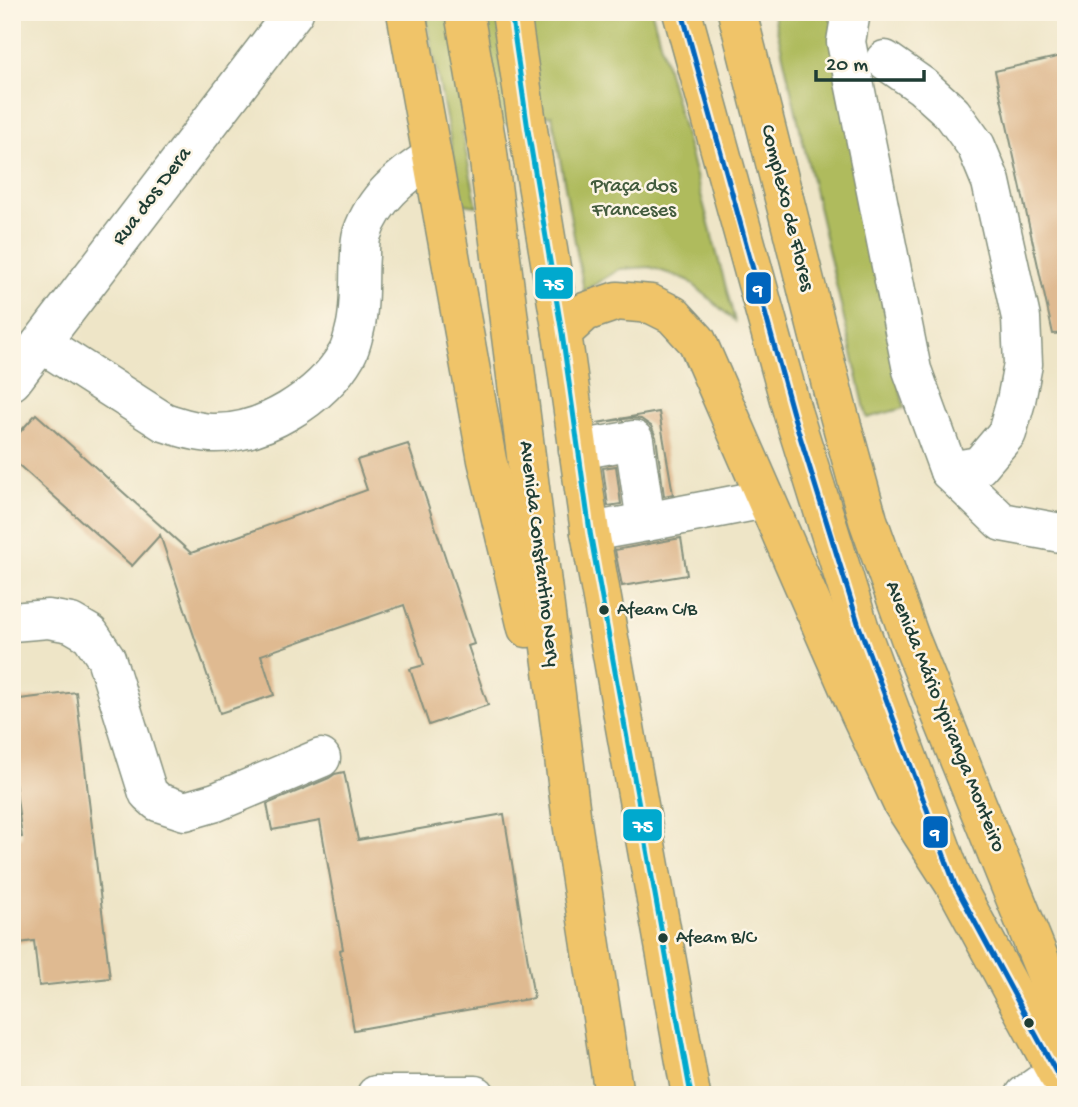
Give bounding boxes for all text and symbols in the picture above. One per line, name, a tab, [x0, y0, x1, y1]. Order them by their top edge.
scale bar	[816, 38, 924, 82]
text: 20 m	[826, 54, 868, 79]
street label: Complexo de Flores	[753, 122, 819, 295]
street label: Rua dos Dera	[108, 142, 199, 251]
park label: Praça dos Franceses	[590, 175, 678, 224]
line badge: 75	[534, 266, 574, 300]
line badge: 9	[745, 271, 772, 305]
text: 75	[543, 275, 564, 298]
text: 9	[752, 280, 763, 303]
street label: Avenida Constantino Nery	[512, 440, 564, 668]
street label: Avenida Mário Ypiranga Monteiro	[878, 578, 1010, 856]
place label: Afeam C/B	[617, 599, 698, 622]
marker: Afeam C/B	[597, 603, 611, 617]
line badge: 75	[622, 808, 663, 842]
line badge: 9	[922, 815, 949, 849]
text: 75	[632, 817, 653, 840]
text: 9	[929, 824, 940, 847]
place label: Afeam B/C	[676, 927, 758, 950]
marker: Afeam B/C	[656, 931, 670, 945]
unlabelled marker	[1022, 1016, 1036, 1030]

